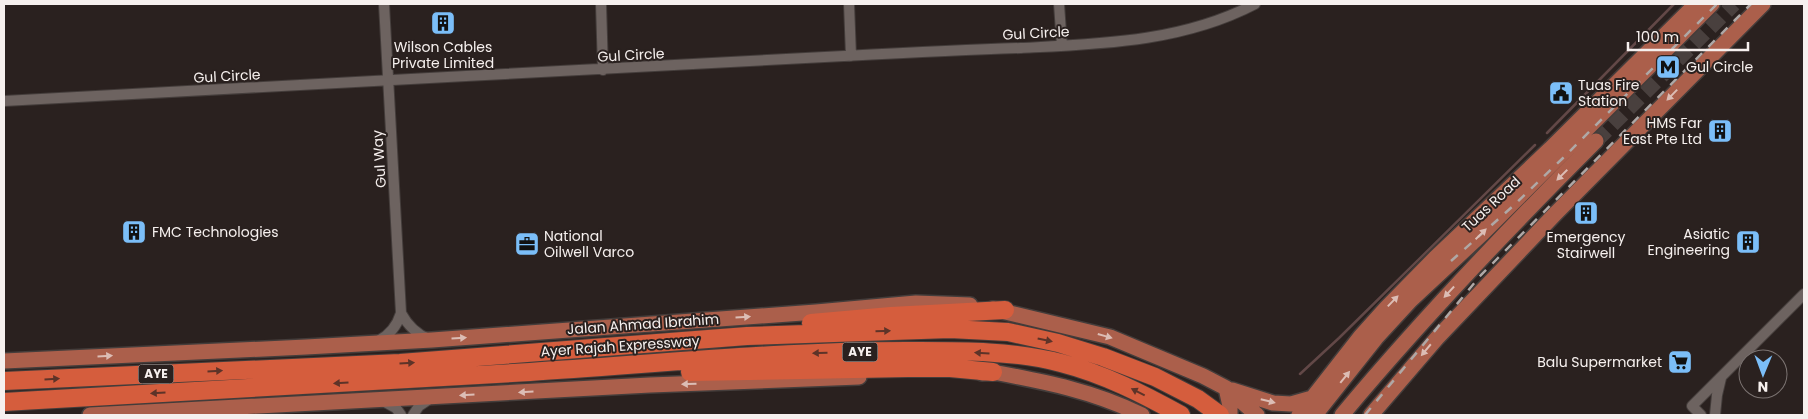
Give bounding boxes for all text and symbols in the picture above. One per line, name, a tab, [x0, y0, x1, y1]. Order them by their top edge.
building icon: Wilson Cables Private Limited	[430, 10, 456, 36]
scale bar	[1628, 20, 1748, 52]
street label: Gul Circle	[1002, 21, 1070, 45]
text: 100 m	[1636, 26, 1679, 47]
place label: Wilson Cables Private Limited	[392, 37, 494, 73]
street label: Gul Circle	[597, 43, 665, 67]
metro station icon: Gul Circle	[1655, 54, 1681, 80]
place label: Gul Circle	[1686, 57, 1753, 77]
street label: Gul Circle	[193, 64, 261, 88]
place label: Tuas Fire Station	[1578, 75, 1640, 111]
public building icon: Tuas Fire Station	[1548, 80, 1574, 106]
one-way arrow	[1666, 89, 1678, 101]
place label: HMS Far East Pte Ltd	[1623, 113, 1702, 149]
building icon: HMS Far East Pte Ltd	[1707, 118, 1733, 144]
street label: Gul Way	[367, 129, 391, 189]
one-way arrow	[1556, 169, 1568, 181]
street label: Tuas Road	[1457, 172, 1525, 236]
building icon: Emergency Stairwell	[1573, 200, 1599, 226]
building icon: FMC Technologies	[121, 219, 147, 245]
place label: FMC Technologies	[152, 222, 279, 242]
place label: Asiatic Engineering	[1648, 224, 1730, 260]
place label: National Oilwell Varco	[544, 226, 634, 262]
place label: Emergency Stairwell	[1547, 227, 1626, 263]
one-way arrow	[1475, 228, 1487, 240]
building icon: Asiatic Engineering	[1735, 229, 1761, 255]
office icon: National Oilwell Varco	[514, 231, 540, 257]
one-way arrow	[1444, 286, 1455, 299]
one-way arrow	[1387, 295, 1399, 307]
street label: Jalan Ahmad Ibrahim	[566, 309, 720, 339]
one-way arrow	[735, 313, 751, 321]
one-way arrow	[876, 327, 892, 335]
street label: Ayer Rajah Expressway	[540, 330, 700, 362]
one-way arrow	[1098, 332, 1113, 340]
one-way arrow	[451, 333, 467, 341]
one-way arrow	[1037, 336, 1052, 344]
road number: AYE	[842, 342, 878, 362]
one-way arrow	[1421, 343, 1432, 356]
one-way arrow	[974, 349, 990, 357]
supermarket icon: Balu Supermarket	[1667, 349, 1693, 375]
north arrow	[1738, 349, 1788, 399]
one-way arrow	[811, 350, 827, 358]
one-way arrow	[97, 352, 113, 360]
place label: Balu Supermarket	[1537, 352, 1662, 372]
one-way arrow	[399, 358, 415, 366]
road number: AYE	[138, 364, 174, 384]
one-way arrow	[207, 367, 223, 375]
one-way arrow	[1340, 371, 1351, 384]
one-way arrow	[45, 374, 61, 382]
text: N	[1757, 377, 1768, 397]
one-way arrow	[332, 379, 348, 387]
one-way arrow	[680, 380, 696, 388]
one-way arrow	[518, 388, 534, 396]
one-way arrow	[1131, 388, 1146, 396]
one-way arrow	[150, 390, 166, 398]
one-way arrow	[459, 391, 475, 399]
one-way arrow	[1261, 398, 1276, 406]

